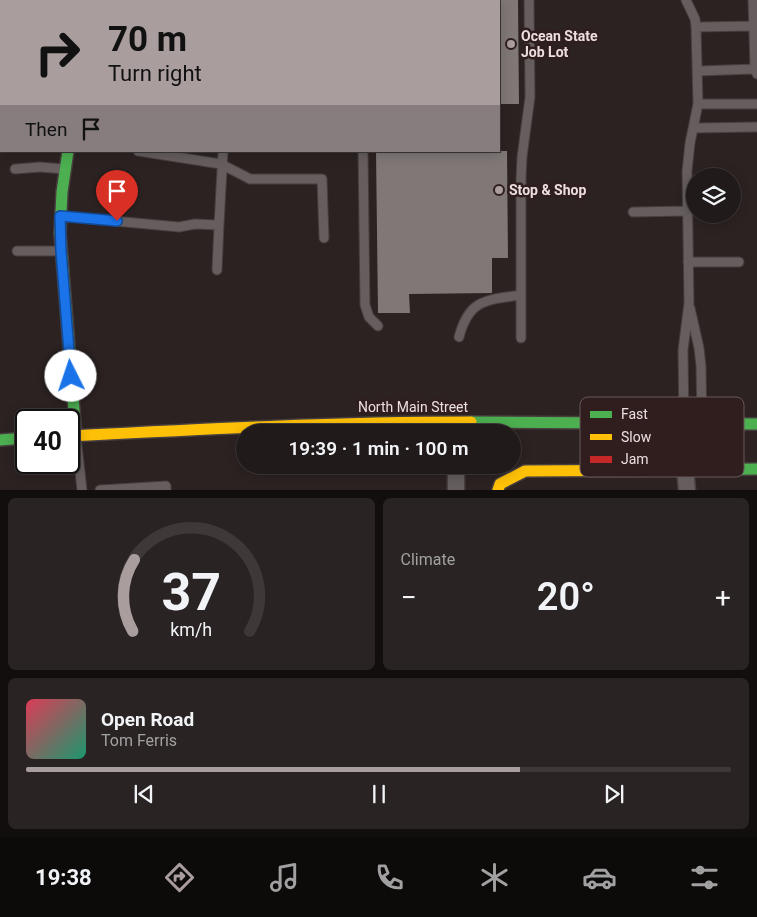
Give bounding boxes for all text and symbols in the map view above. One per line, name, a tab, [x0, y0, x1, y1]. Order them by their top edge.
text: 70 m	[108, 19, 187, 60]
icon: right	[25, 20, 90, 85]
place label: Ocean State Job Lot	[521, 28, 598, 60]
marker: Ocean State Job Lot	[505, 38, 517, 50]
text: Turn right	[108, 61, 202, 86]
icon: arrive	[77, 115, 105, 143]
text: Then	[25, 118, 67, 141]
map controls	[686, 168, 741, 223]
button: layers	[686, 168, 741, 223]
pin	[96, 170, 138, 221]
icon: arrive	[103, 177, 131, 205]
place label: Stop & Shop	[509, 182, 586, 198]
marker: Stop & Shop	[493, 184, 505, 196]
position arrow	[44, 349, 96, 401]
legend	[580, 397, 744, 477]
street label: North Main Street	[358, 399, 469, 415]
text: Fast	[621, 406, 648, 422]
speed limit sign: 40	[15, 409, 80, 474]
text: Slow	[621, 429, 652, 445]
text: 19:39 · 1 min · 100 m	[288, 437, 469, 460]
text: Jam	[621, 451, 649, 467]
text: Climate	[401, 550, 455, 569]
text: 37	[161, 562, 221, 623]
text: 20°	[537, 575, 595, 619]
text: −	[401, 581, 417, 614]
text: +	[715, 581, 731, 614]
text: km/h	[170, 619, 212, 640]
text: Open Road	[101, 708, 194, 731]
text: Tom Ferris	[101, 731, 177, 750]
icon: previous	[130, 780, 158, 808]
icon: pause	[365, 780, 393, 808]
icon: next	[600, 780, 628, 808]
icon: directions	[162, 860, 197, 895]
icon: music	[267, 860, 302, 895]
icon: phone	[372, 860, 407, 895]
icon: climate	[477, 860, 512, 895]
icon: car	[582, 860, 617, 895]
icon: filters	[687, 860, 722, 895]
text: 19:38	[35, 865, 92, 890]

